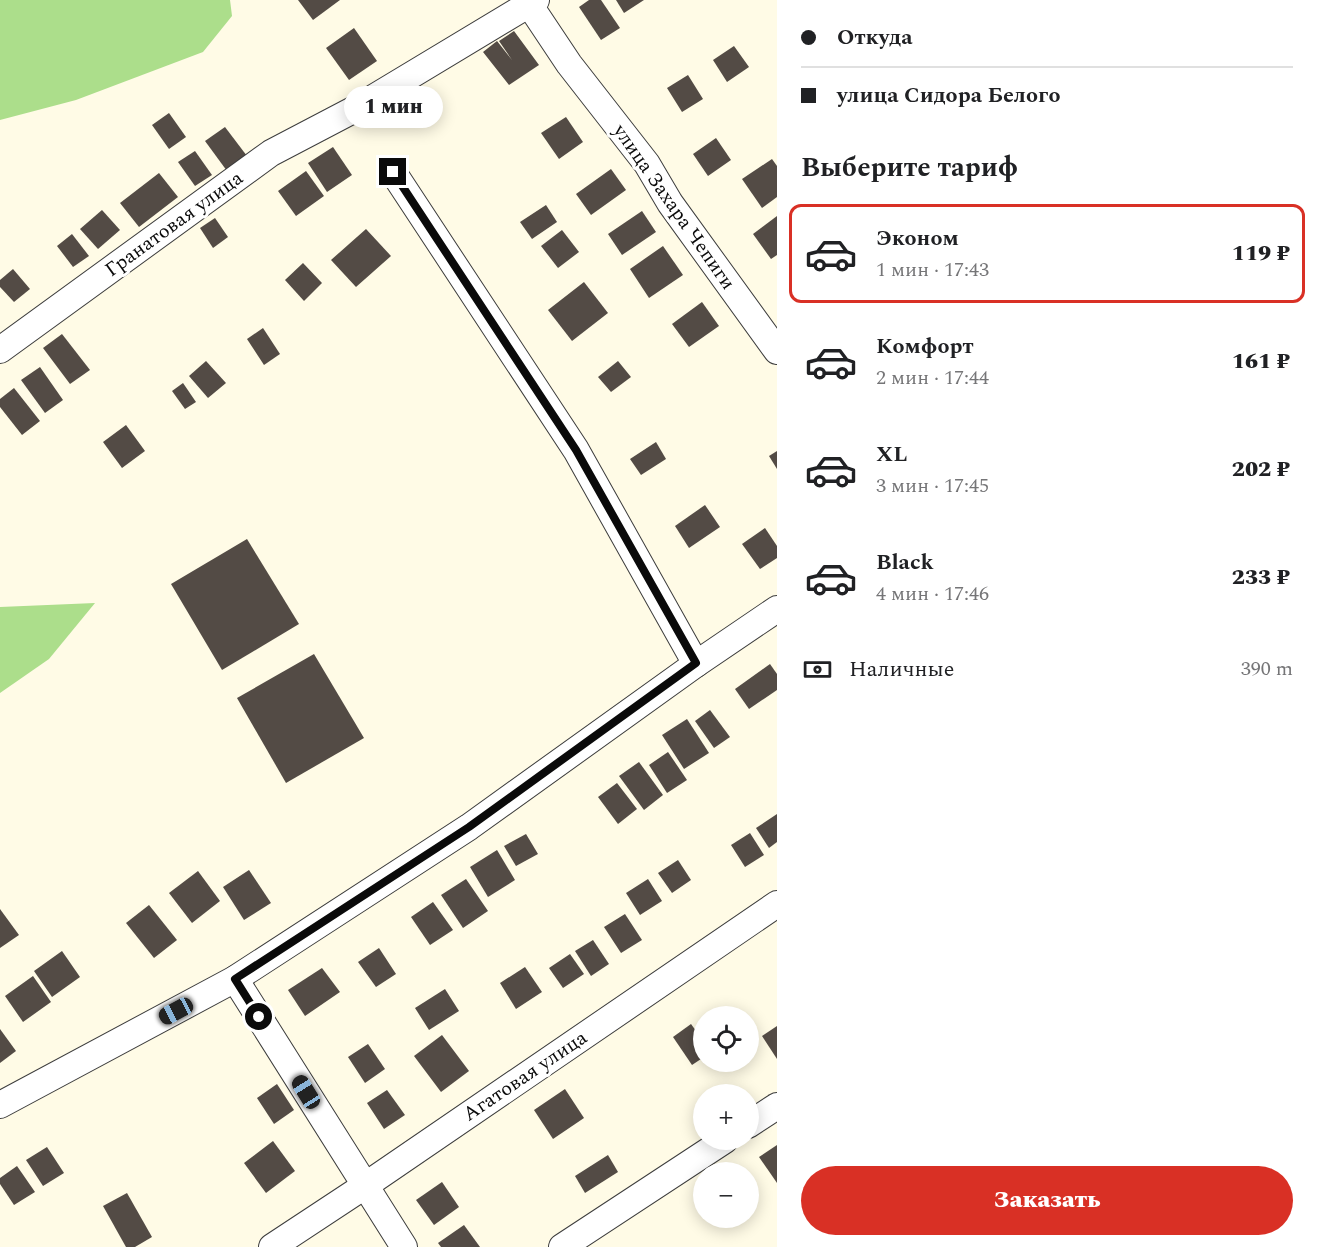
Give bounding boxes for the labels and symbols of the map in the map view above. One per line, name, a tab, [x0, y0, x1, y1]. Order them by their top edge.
callout: 1 мин	[344, 85, 442, 127]
street label: улица Захара Чепиги	[605, 117, 743, 296]
route end	[379, 158, 406, 185]
street label: Гранатовая улица	[99, 163, 250, 284]
car	[156, 995, 196, 1027]
route start	[245, 1003, 272, 1030]
street label: Агатовая улица	[457, 1023, 593, 1129]
car	[289, 1072, 323, 1112]

